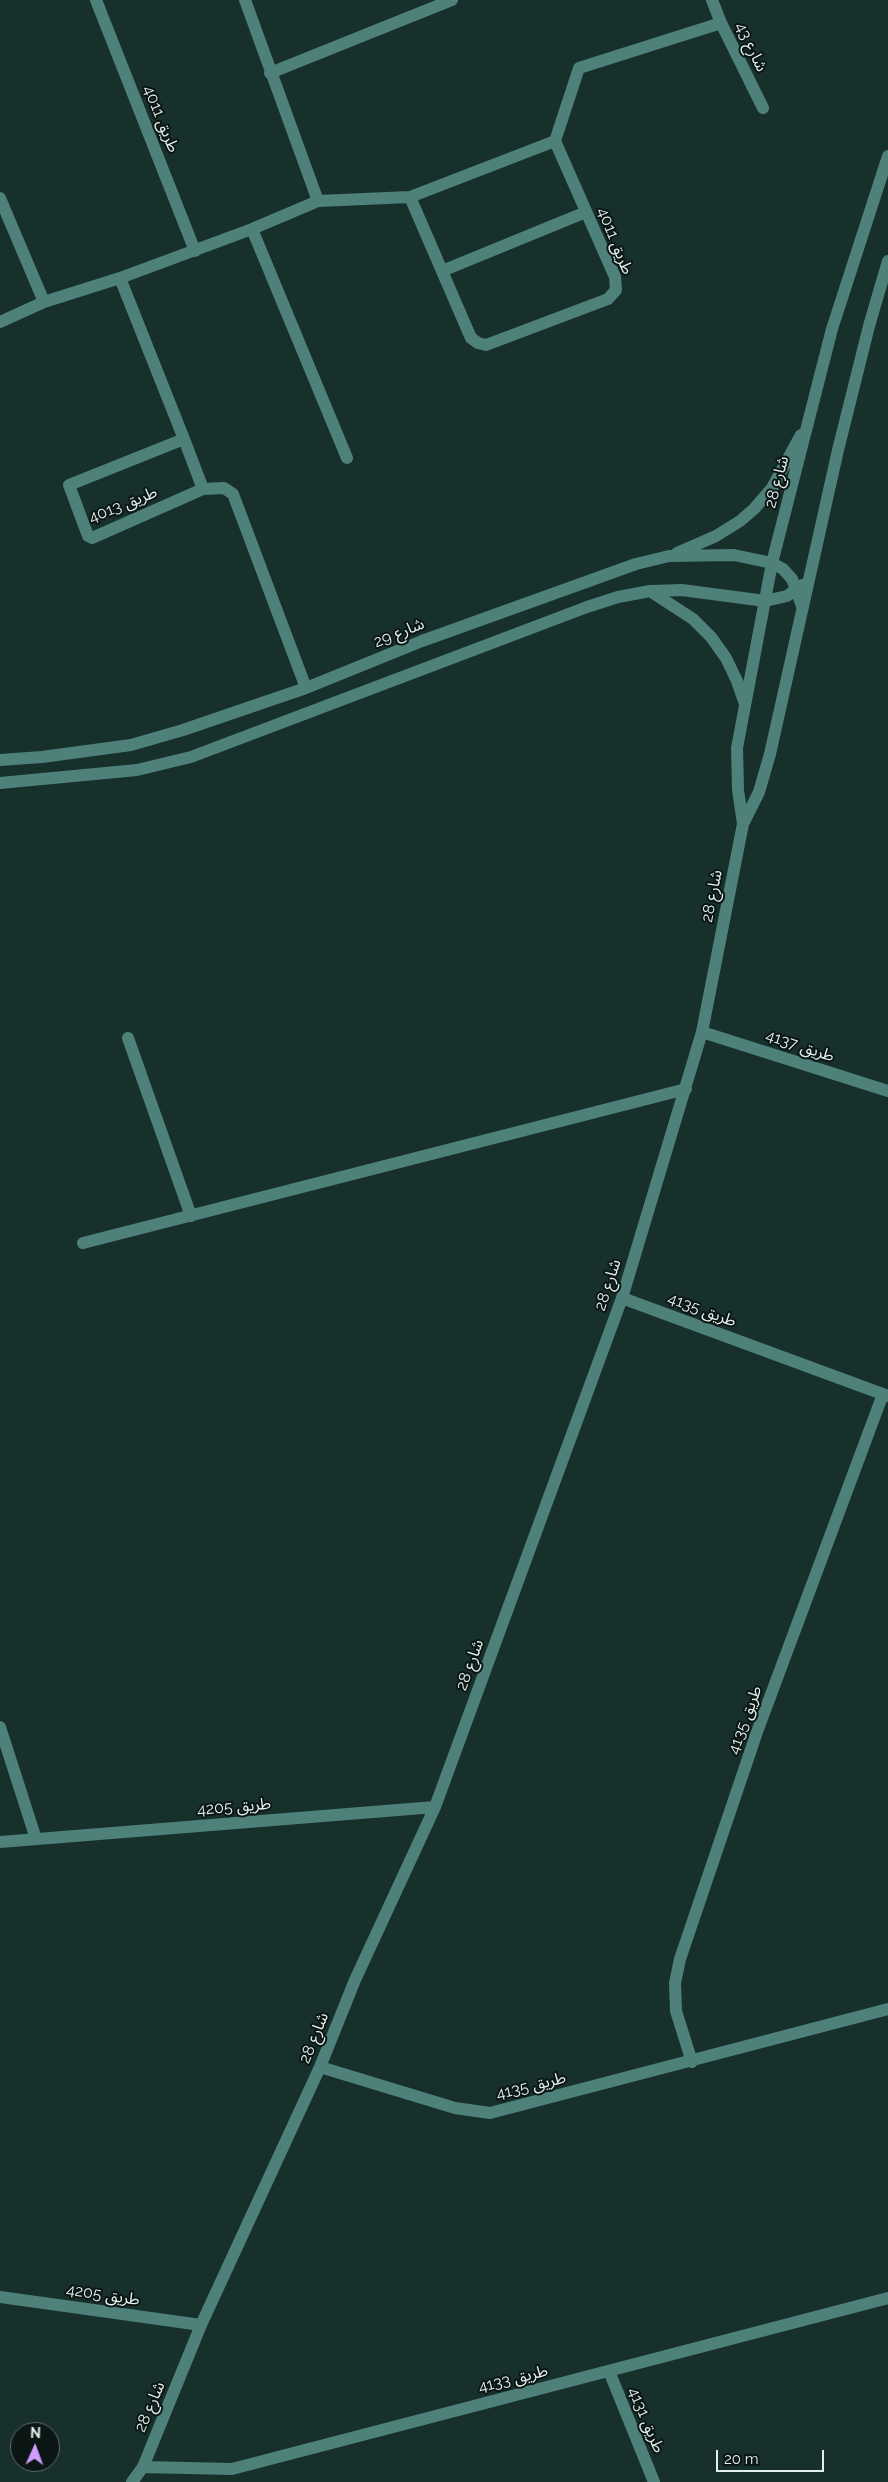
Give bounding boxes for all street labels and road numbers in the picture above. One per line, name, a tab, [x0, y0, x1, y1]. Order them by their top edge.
street label: شارع 43	[731, 19, 771, 75]
street label: طريق 4011	[139, 83, 183, 155]
street label: طريق 4011	[593, 205, 637, 277]
street label: شارع 28	[761, 454, 793, 510]
street label: طريق 4013	[86, 483, 160, 527]
street label: شارع 29	[371, 614, 427, 652]
street label: شارع 28	[698, 868, 726, 924]
street label: طريق 4137	[763, 1026, 837, 1066]
street label: شارع 28	[591, 1257, 625, 1313]
street label: طريق 4135	[665, 1289, 739, 1331]
street label: شارع 28	[452, 1637, 488, 1693]
street label: طريق 4135	[724, 1683, 766, 1757]
street label: طريق 4205	[196, 1794, 272, 1820]
street label: شارع 28	[295, 2010, 333, 2066]
street label: طريق 4135	[494, 2068, 568, 2104]
street label: طريق 4205	[65, 2280, 141, 2310]
street label: طريق 4133	[476, 2361, 550, 2397]
street label: شارع 28	[131, 2379, 169, 2435]
street label: طريق 4131	[624, 2384, 668, 2456]

